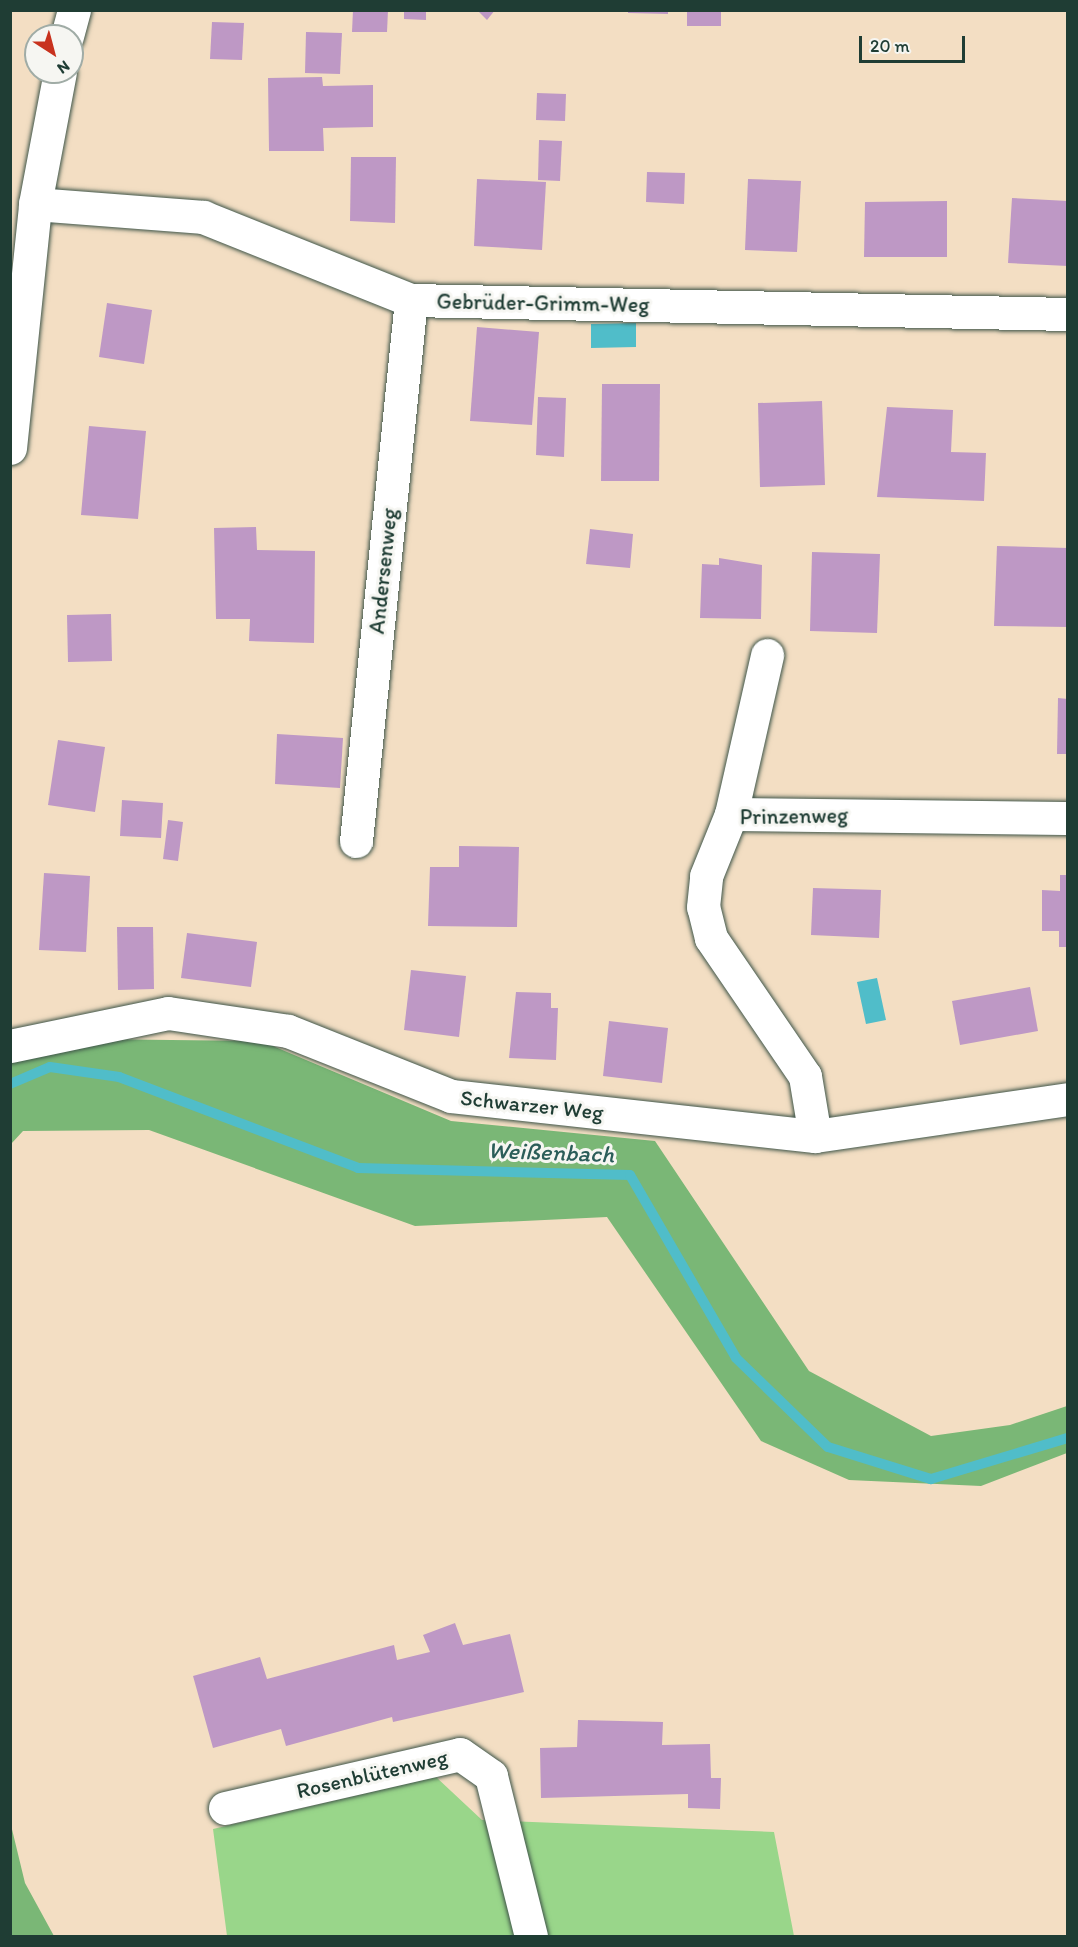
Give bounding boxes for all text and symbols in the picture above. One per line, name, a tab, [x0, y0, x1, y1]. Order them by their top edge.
north arrow	[24, 24, 84, 84]
scale bar	[862, 24, 968, 62]
text: 20 m	[870, 35, 910, 57]
text: N	[54, 56, 74, 78]
street label: Gebrüder-Grimm-Weg	[436, 288, 650, 318]
street label: Andersenweg	[363, 507, 403, 635]
street label: Prinzenweg	[739, 802, 849, 830]
street label: Schwarzer Weg	[459, 1084, 605, 1126]
water label: Weißenbach	[487, 1135, 615, 1169]
street label: Rosenblütenweg	[294, 1744, 450, 1804]

